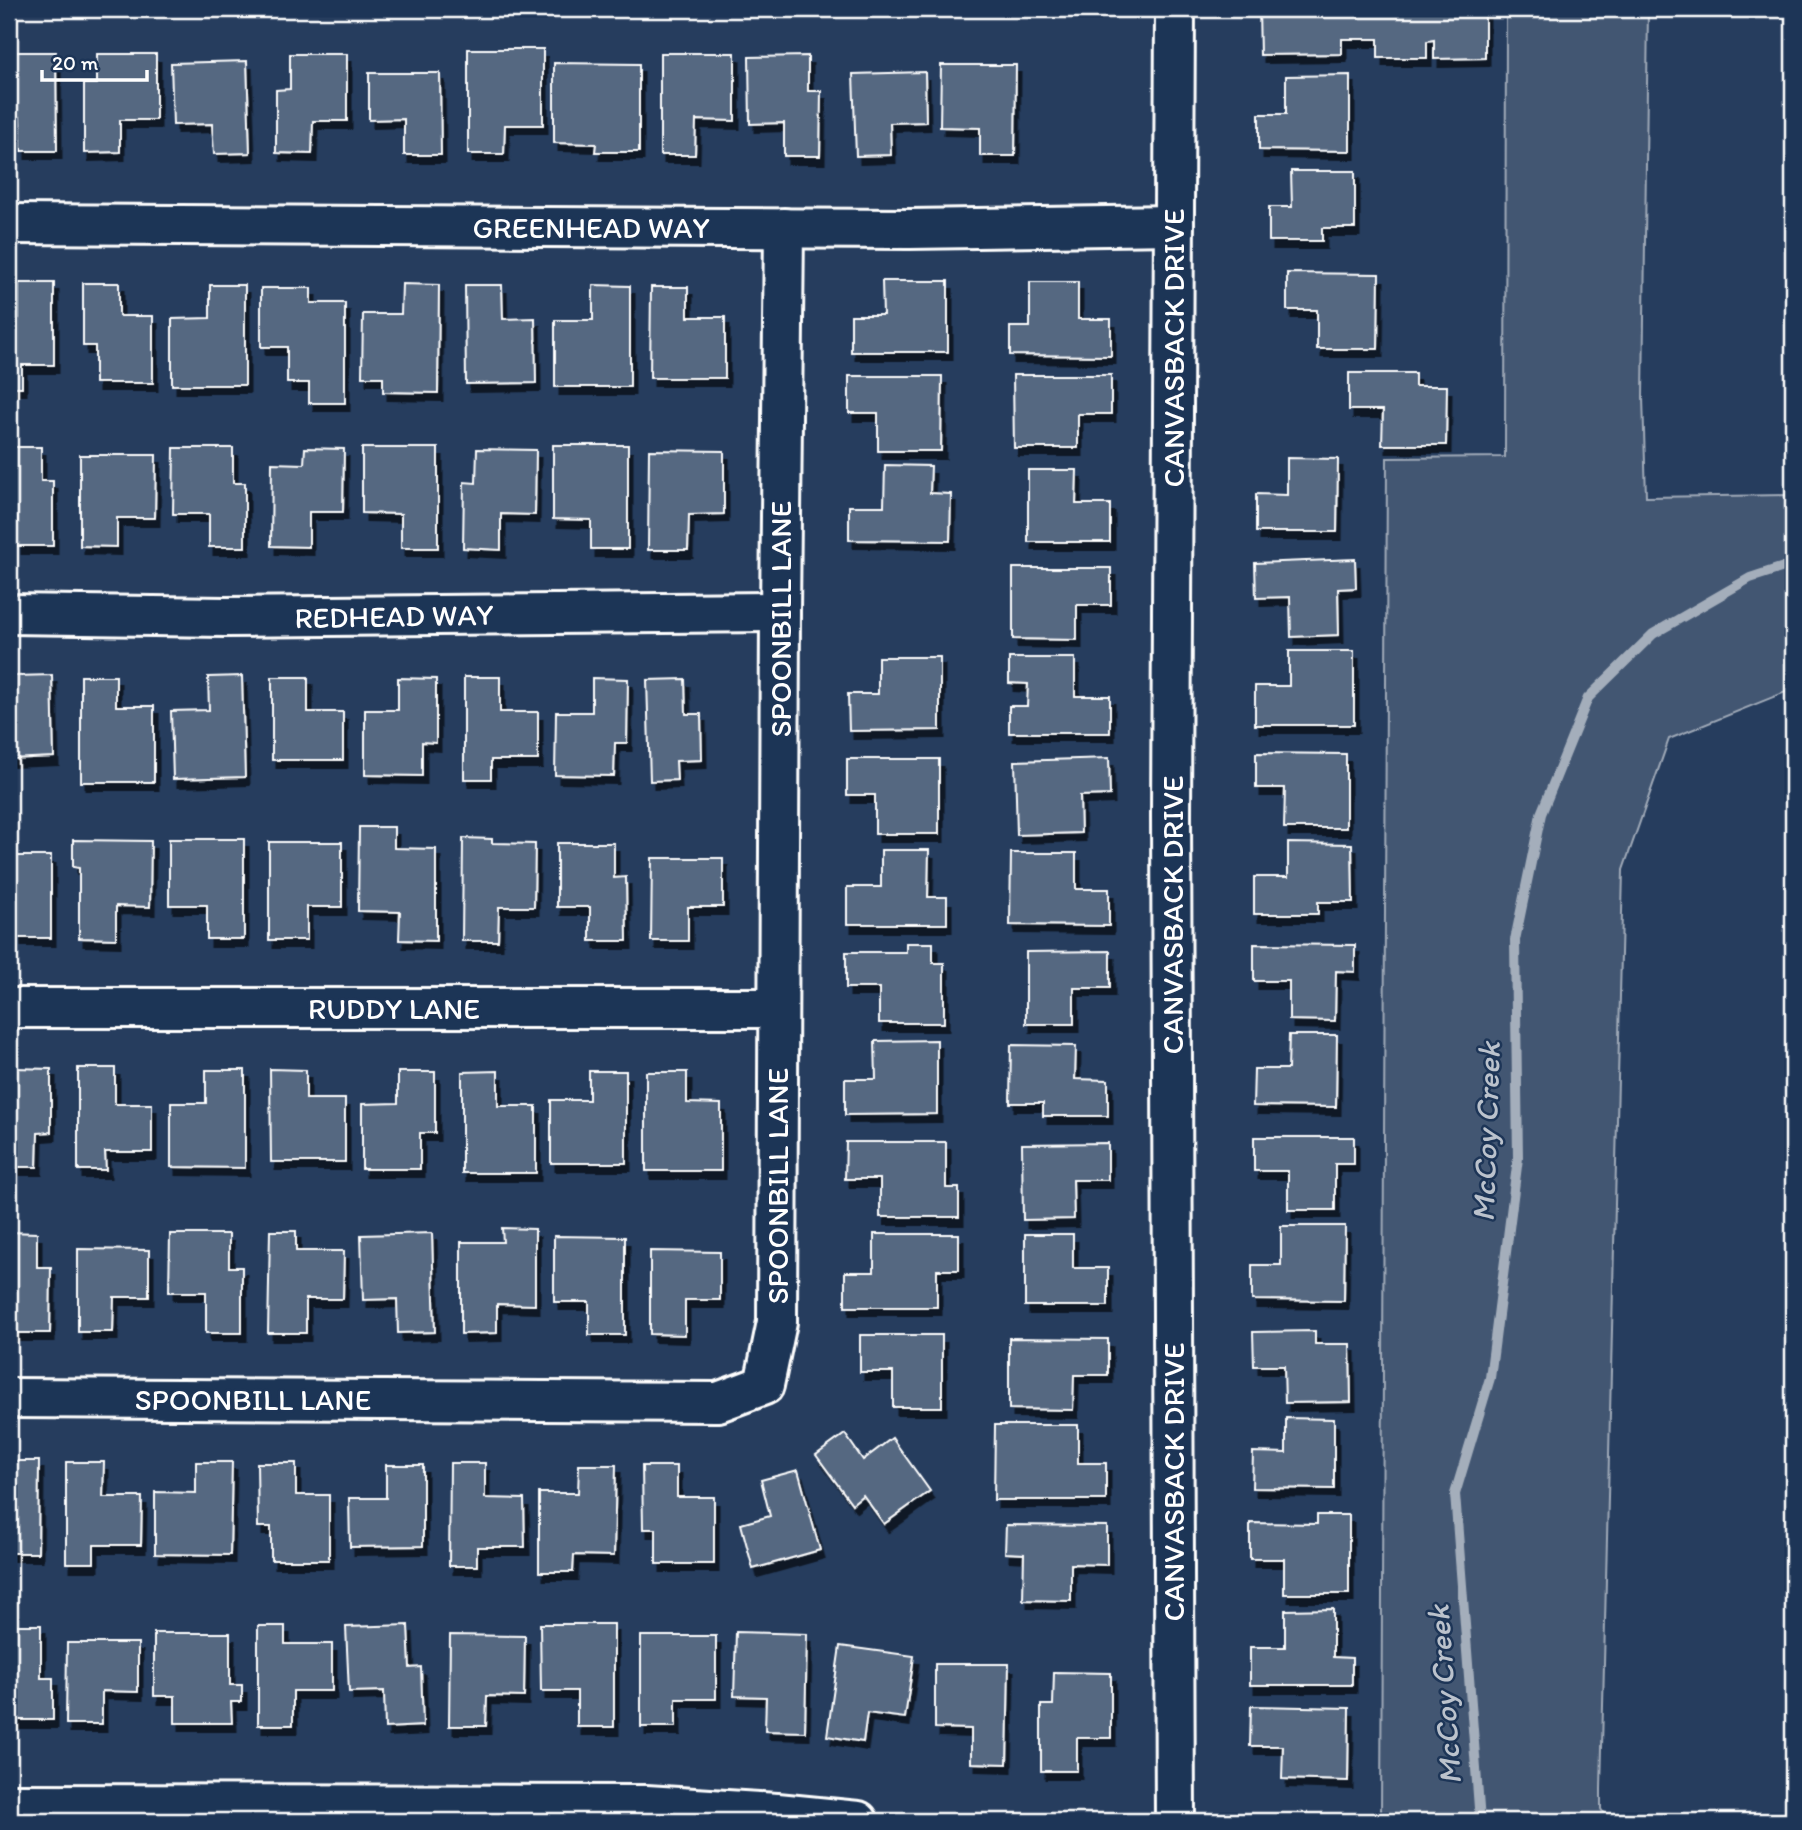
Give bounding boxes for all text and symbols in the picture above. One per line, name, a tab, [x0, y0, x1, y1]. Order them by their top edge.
scale bar	[42, 38, 147, 82]
text: 20 m	[52, 50, 99, 75]
street label: GREENHEAD WAY	[472, 209, 710, 246]
street label: CANVASBACK DRIVE	[1155, 209, 1192, 487]
street label: SPOONBILL LANE	[762, 501, 799, 737]
street label: REDHEAD WAY	[294, 596, 494, 636]
street label: CANVASBACK DRIVE	[1154, 776, 1191, 1054]
street label: RUDDY LANE	[308, 990, 480, 1027]
water label: McCoy Creek	[1464, 1040, 1508, 1222]
street label: SPOONBILL LANE	[759, 1068, 796, 1304]
street label: CANVASBACK DRIVE	[1155, 1343, 1192, 1621]
street label: SPOONBILL LANE	[135, 1381, 371, 1418]
water label: McCoy Creek	[1419, 1603, 1469, 1786]

